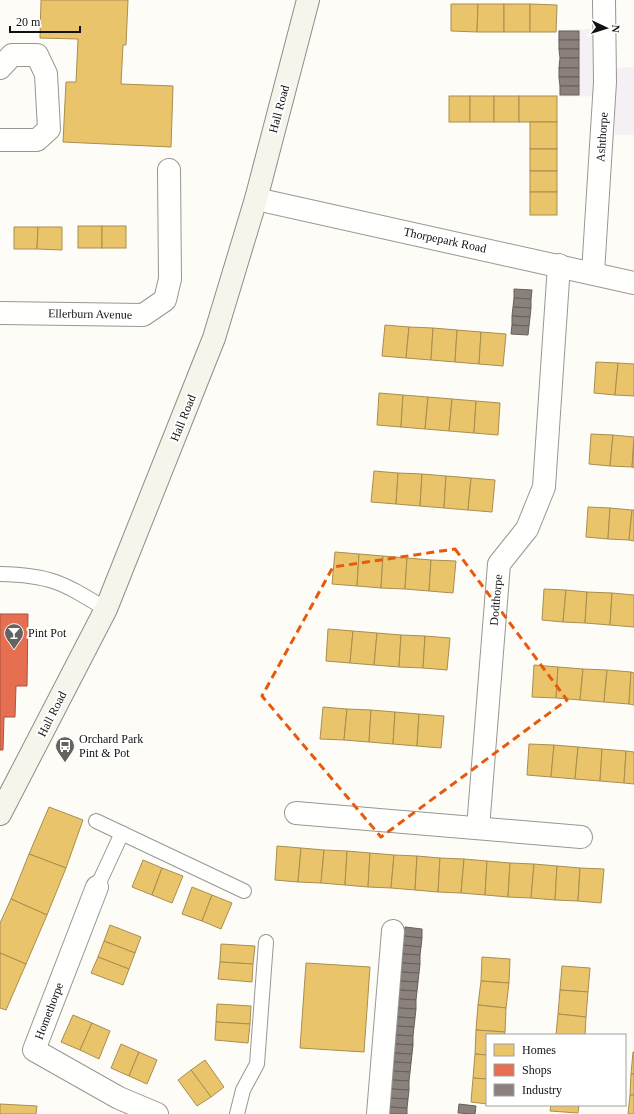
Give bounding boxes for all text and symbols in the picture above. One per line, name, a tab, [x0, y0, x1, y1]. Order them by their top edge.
scale bar	[10, 8, 80, 34]
north arrow	[586, 8, 626, 48]
text: 20 m	[16, 15, 41, 29]
text: N	[610, 24, 622, 33]
street label: Hall Road	[266, 84, 292, 134]
street label: Ashthorpe	[593, 112, 611, 162]
street label: Thorpepark Road	[402, 224, 488, 256]
street label: Ellerburn Avenue	[48, 306, 132, 322]
street label: Hall Road	[167, 393, 199, 443]
street label: Dodthorpe	[487, 574, 505, 626]
bar icon: Pint Pot	[3, 622, 25, 650]
place label: Pint Pot	[28, 626, 67, 640]
street label: Hall Road	[35, 689, 69, 739]
place label: Orchard Park Pint & Pot	[79, 732, 143, 760]
bus stop icon: Orchard Park Pint & Pot	[54, 735, 76, 763]
street label: Homethorpe	[32, 980, 66, 1042]
legend	[486, 1034, 626, 1106]
text: Homes	[522, 1043, 556, 1057]
text: Shops	[522, 1063, 552, 1077]
text: Industry	[522, 1083, 562, 1097]

